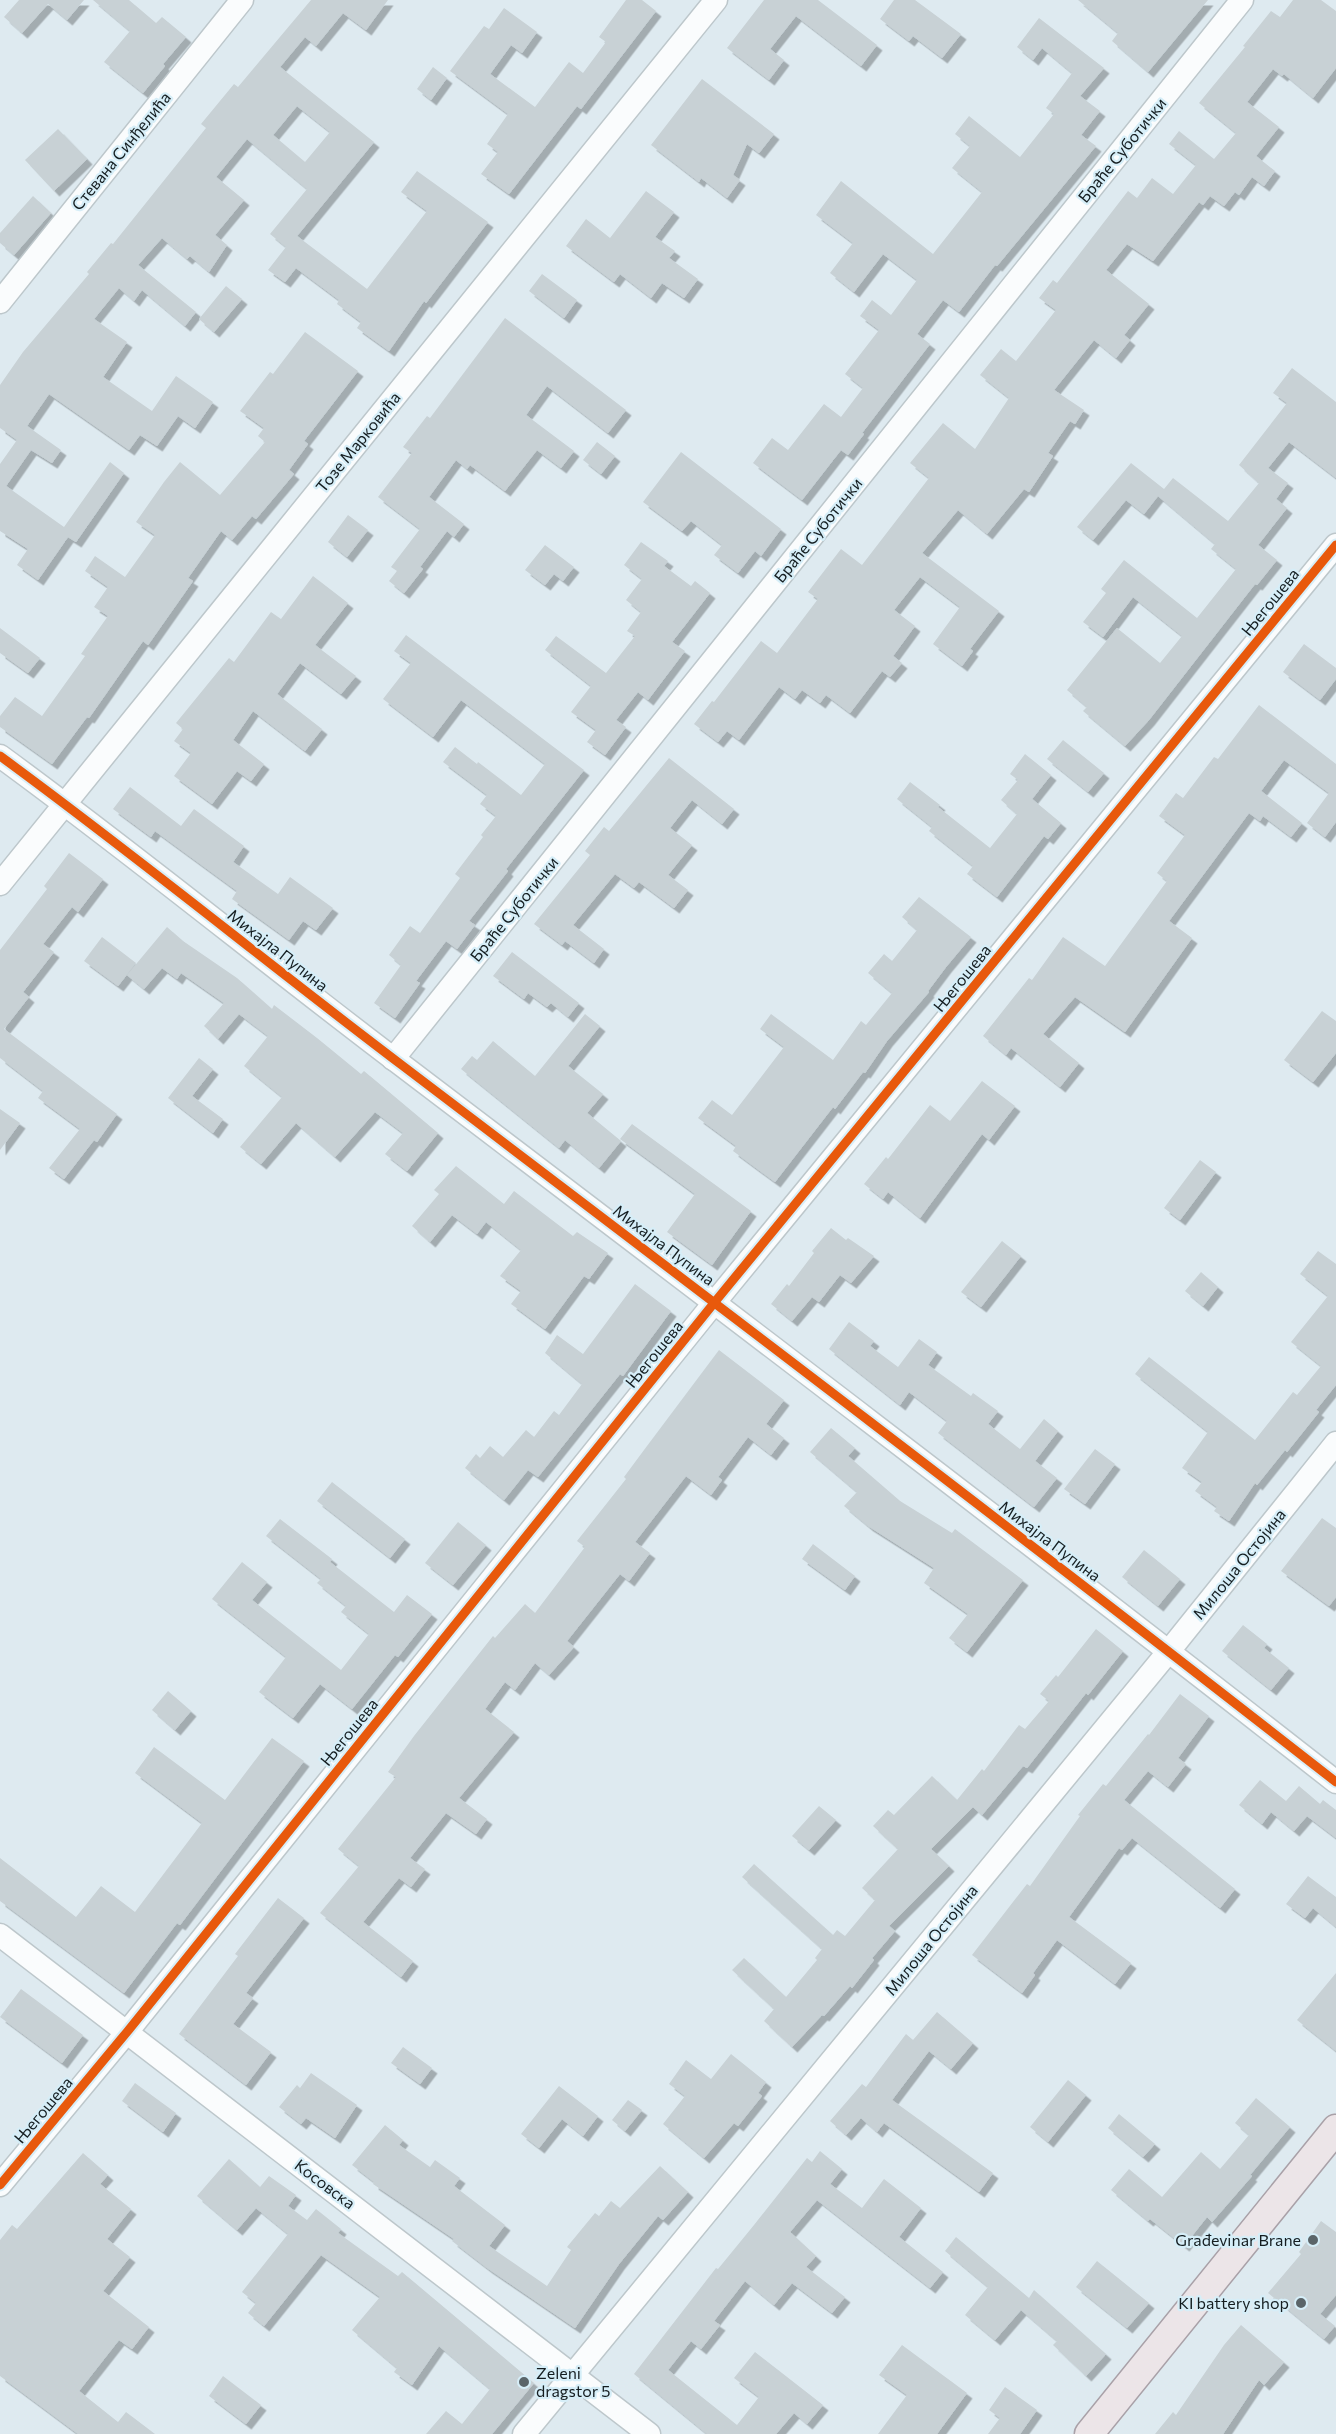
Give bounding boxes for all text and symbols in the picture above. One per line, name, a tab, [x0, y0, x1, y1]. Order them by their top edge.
street label: Стевана Синђелића	[67, 88, 174, 214]
street label: Браће Суботички	[1074, 93, 1170, 206]
street label: Тозе Марковића	[311, 388, 404, 496]
street label: Браће Суботички	[770, 473, 866, 586]
street label: Његошева	[1237, 564, 1302, 639]
street label: Браће Суботички	[466, 852, 562, 965]
street label: Михајла Пупина	[224, 905, 332, 995]
street label: Његошева	[929, 940, 994, 1015]
street label: Михајла Пупина	[610, 1200, 719, 1289]
street label: Његошева	[621, 1316, 686, 1391]
street label: Михајла Пупина	[996, 1496, 1105, 1585]
street label: Милоша Остојина	[1188, 1505, 1289, 1623]
street label: Његошева	[316, 1694, 381, 1769]
street label: Милоша Остојина	[880, 1881, 981, 1999]
street label: Његошева	[9, 2073, 76, 2147]
street label: Косовска	[291, 2155, 359, 2212]
place label: Građevinar Brane	[1175, 2230, 1301, 2249]
marker: Građevinar Brane	[1306, 2233, 1320, 2247]
place label: KI battery shop	[1178, 2293, 1289, 2312]
marker: KI battery shop	[1294, 2296, 1308, 2310]
place label: Zeleni dragstor 5	[536, 2363, 610, 2400]
marker: Zeleni dragstor 5	[517, 2375, 531, 2389]

